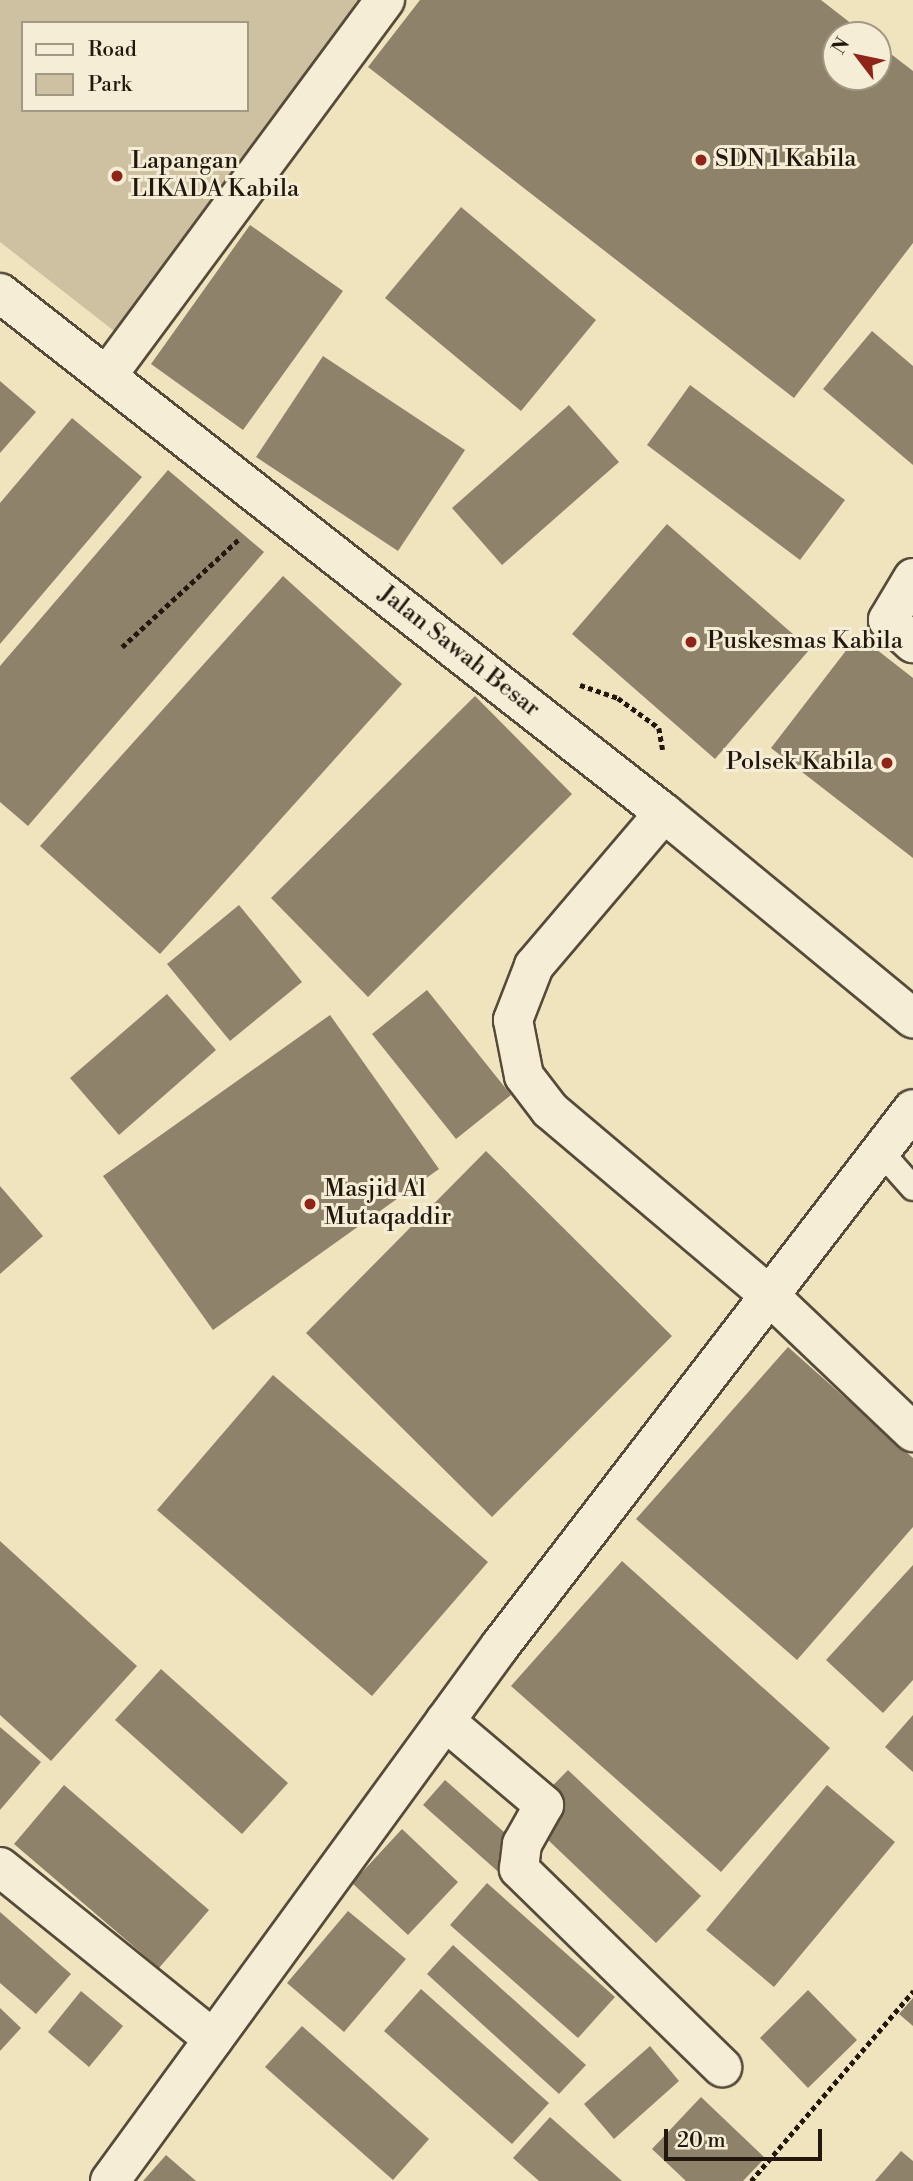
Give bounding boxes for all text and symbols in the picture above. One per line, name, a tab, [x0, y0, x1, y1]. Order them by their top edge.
legend	[21, 21, 248, 112]
north arrow	[822, 21, 892, 91]
text: N	[827, 33, 855, 59]
text: Road	[88, 37, 137, 63]
text: Park	[88, 72, 132, 98]
place label: SDN 1 Kabila	[715, 146, 856, 174]
place label: Lapangan LIKADA Kabila	[131, 148, 299, 204]
marker: SDN 1 Kabila	[693, 152, 709, 168]
marker: Lapangan LIKADA Kabila	[109, 168, 125, 184]
street label: Jalan Sawah Besar	[373, 580, 545, 724]
place label: Puskesmas Kabila	[707, 628, 903, 656]
marker: Puskesmas Kabila	[681, 632, 701, 652]
place label: Polsek Kabila	[726, 749, 873, 777]
marker: Polsek Kabila	[879, 755, 895, 771]
place label: Masjid Al Mutaqaddir	[324, 1176, 451, 1232]
marker: Masjid Al Mutaqaddir	[302, 1196, 318, 1212]
scale bar	[668, 2114, 825, 2158]
text: 20 m	[677, 2128, 726, 2154]

